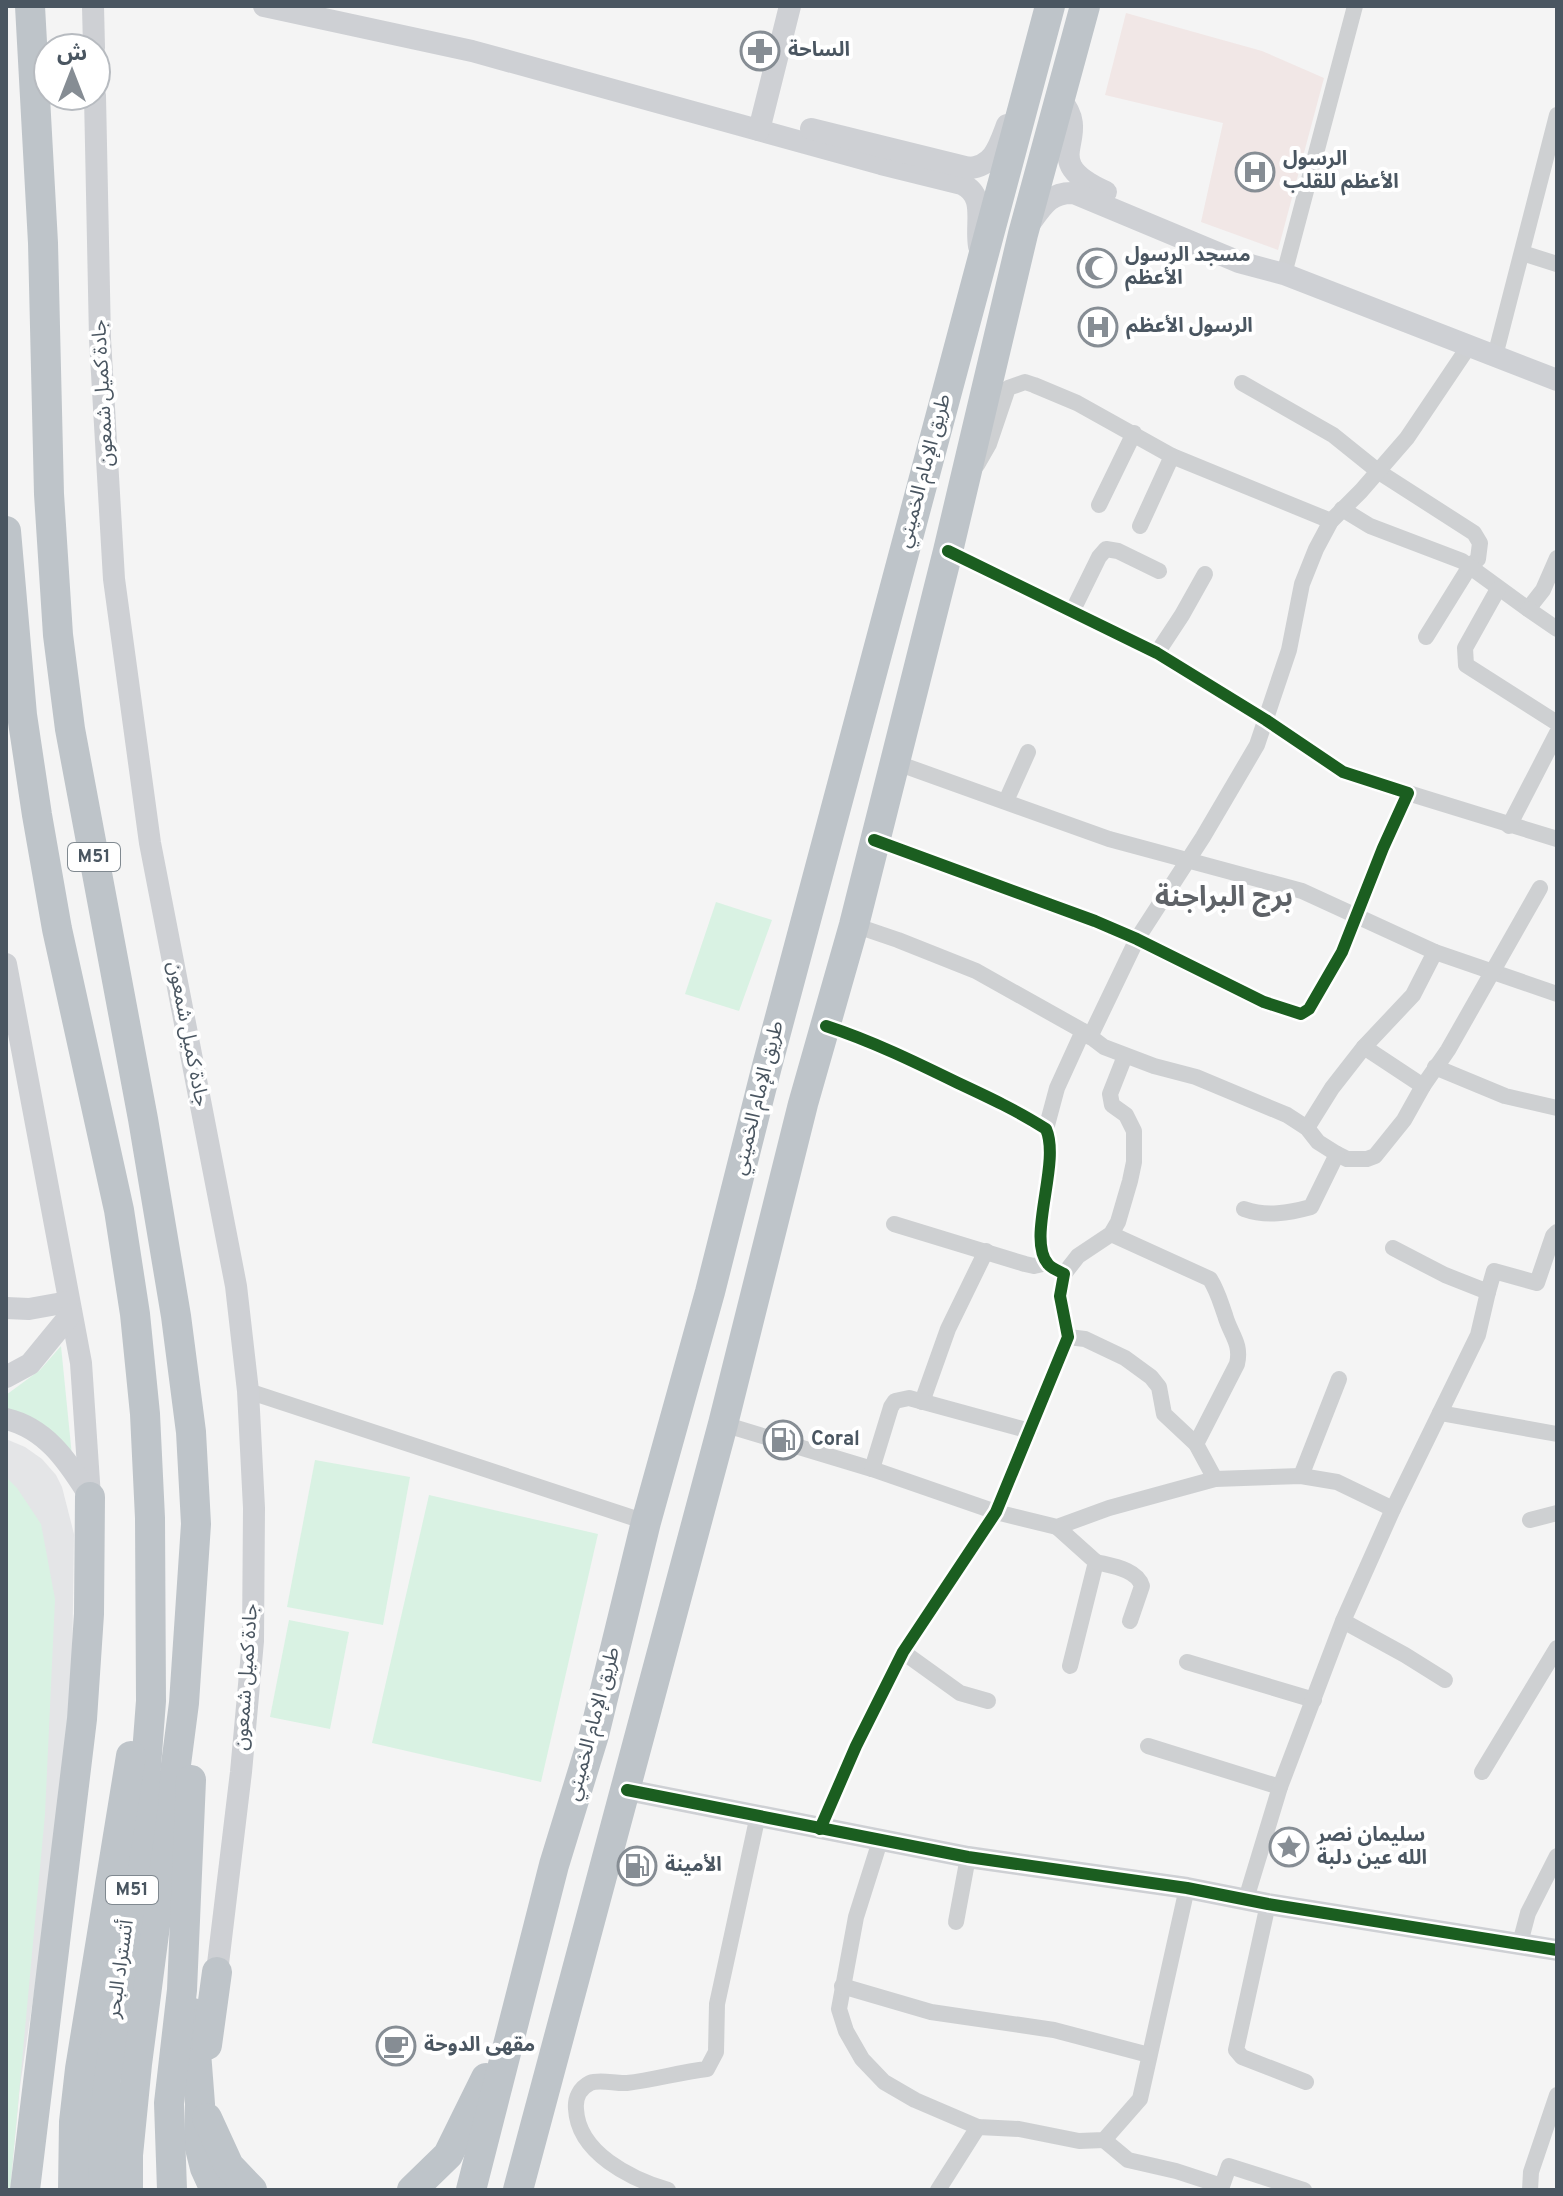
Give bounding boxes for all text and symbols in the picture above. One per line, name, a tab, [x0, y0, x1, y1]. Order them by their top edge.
pharmacy icon: الساحة	[739, 30, 781, 72]
north arrow	[32, 32, 112, 112]
place label: الساحة	[788, 38, 850, 64]
text: ش	[57, 41, 87, 68]
place label: الرسول الأعظم للقلب	[1283, 147, 1399, 196]
hospital icon: الرسول الأعظم للقلب	[1234, 151, 1276, 193]
place label: مسجد الرسول الأعظم	[1125, 243, 1251, 292]
mosque icon: مسجد الرسول الأعظم	[1076, 247, 1118, 289]
hospital icon: الرسول الأعظم	[1077, 306, 1119, 348]
place label: الرسول الأعظم	[1126, 314, 1253, 340]
street label: جادة كميل شمعون	[87, 319, 121, 467]
street label: طريق الإمام الخميني	[892, 391, 959, 551]
road number: M51	[68, 843, 120, 871]
district label: برج البراجنة	[1155, 881, 1293, 917]
street label: جادة كميل شمعون	[160, 959, 214, 1109]
street label: طريق الإمام الخميني	[727, 1018, 791, 1178]
fuel station icon: Coral	[762, 1419, 804, 1461]
place label: Coral	[811, 1427, 860, 1453]
street label: جادة كميل شمعون	[229, 1603, 265, 1751]
street label: طريق الإمام الخميني	[561, 1644, 628, 1804]
place label: سليمان نصر الله عين دلبة	[1316, 1823, 1427, 1872]
place icon: سليمان نصر الله عين دلبة	[1268, 1826, 1310, 1868]
fuel station icon: الأمينة	[616, 1845, 658, 1887]
place label: الأمينة	[665, 1853, 722, 1879]
road number: M51	[106, 1876, 158, 1904]
street label: أتستراد البحر	[101, 1918, 141, 2021]
cafe icon: مقهى الدوحة	[375, 2025, 417, 2067]
place label: مقهى الدوحة	[424, 2033, 535, 2059]

